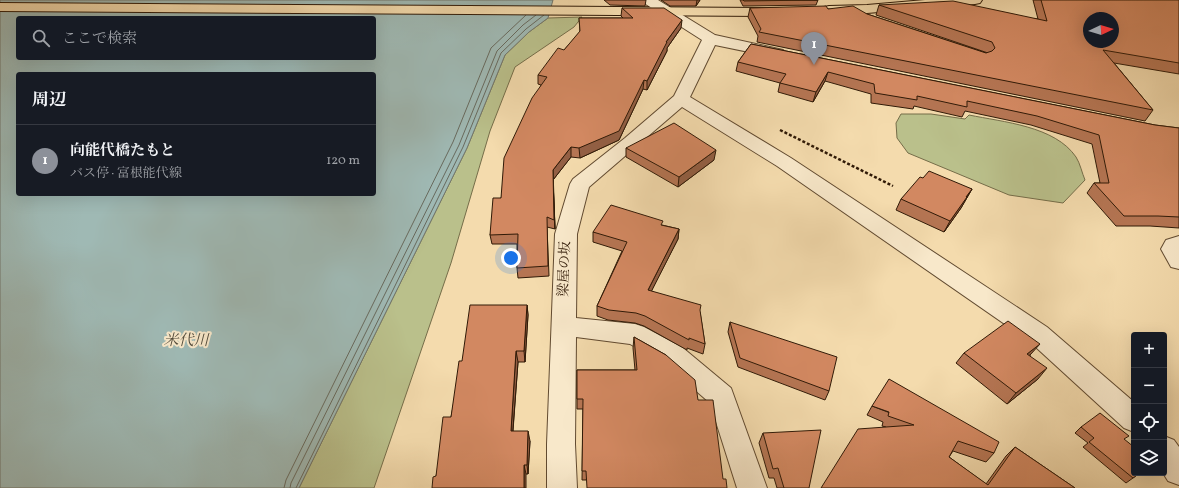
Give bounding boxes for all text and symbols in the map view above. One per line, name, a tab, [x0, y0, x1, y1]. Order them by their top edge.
north arrow	[1083, 12, 1119, 48]
search box	[16, 16, 376, 60]
icon: search	[30, 27, 52, 49]
text: ここで検索	[62, 29, 137, 50]
pin: 1	[801, 32, 827, 65]
text: 周辺	[32, 89, 66, 112]
text: 向能代橋たもと	[70, 141, 175, 162]
text: 1	[42, 152, 48, 170]
text: 120 m	[326, 152, 360, 170]
text: バス停 · 富根能代線	[70, 165, 182, 183]
street label: 梁屋の坂	[555, 241, 575, 297]
your location	[501, 248, 521, 268]
water label: 米代川	[163, 331, 210, 352]
map controls	[1131, 332, 1167, 476]
button: +	[1131, 332, 1167, 368]
button: −	[1131, 368, 1167, 404]
button: locate	[1131, 404, 1167, 440]
button: layers	[1131, 440, 1167, 476]

